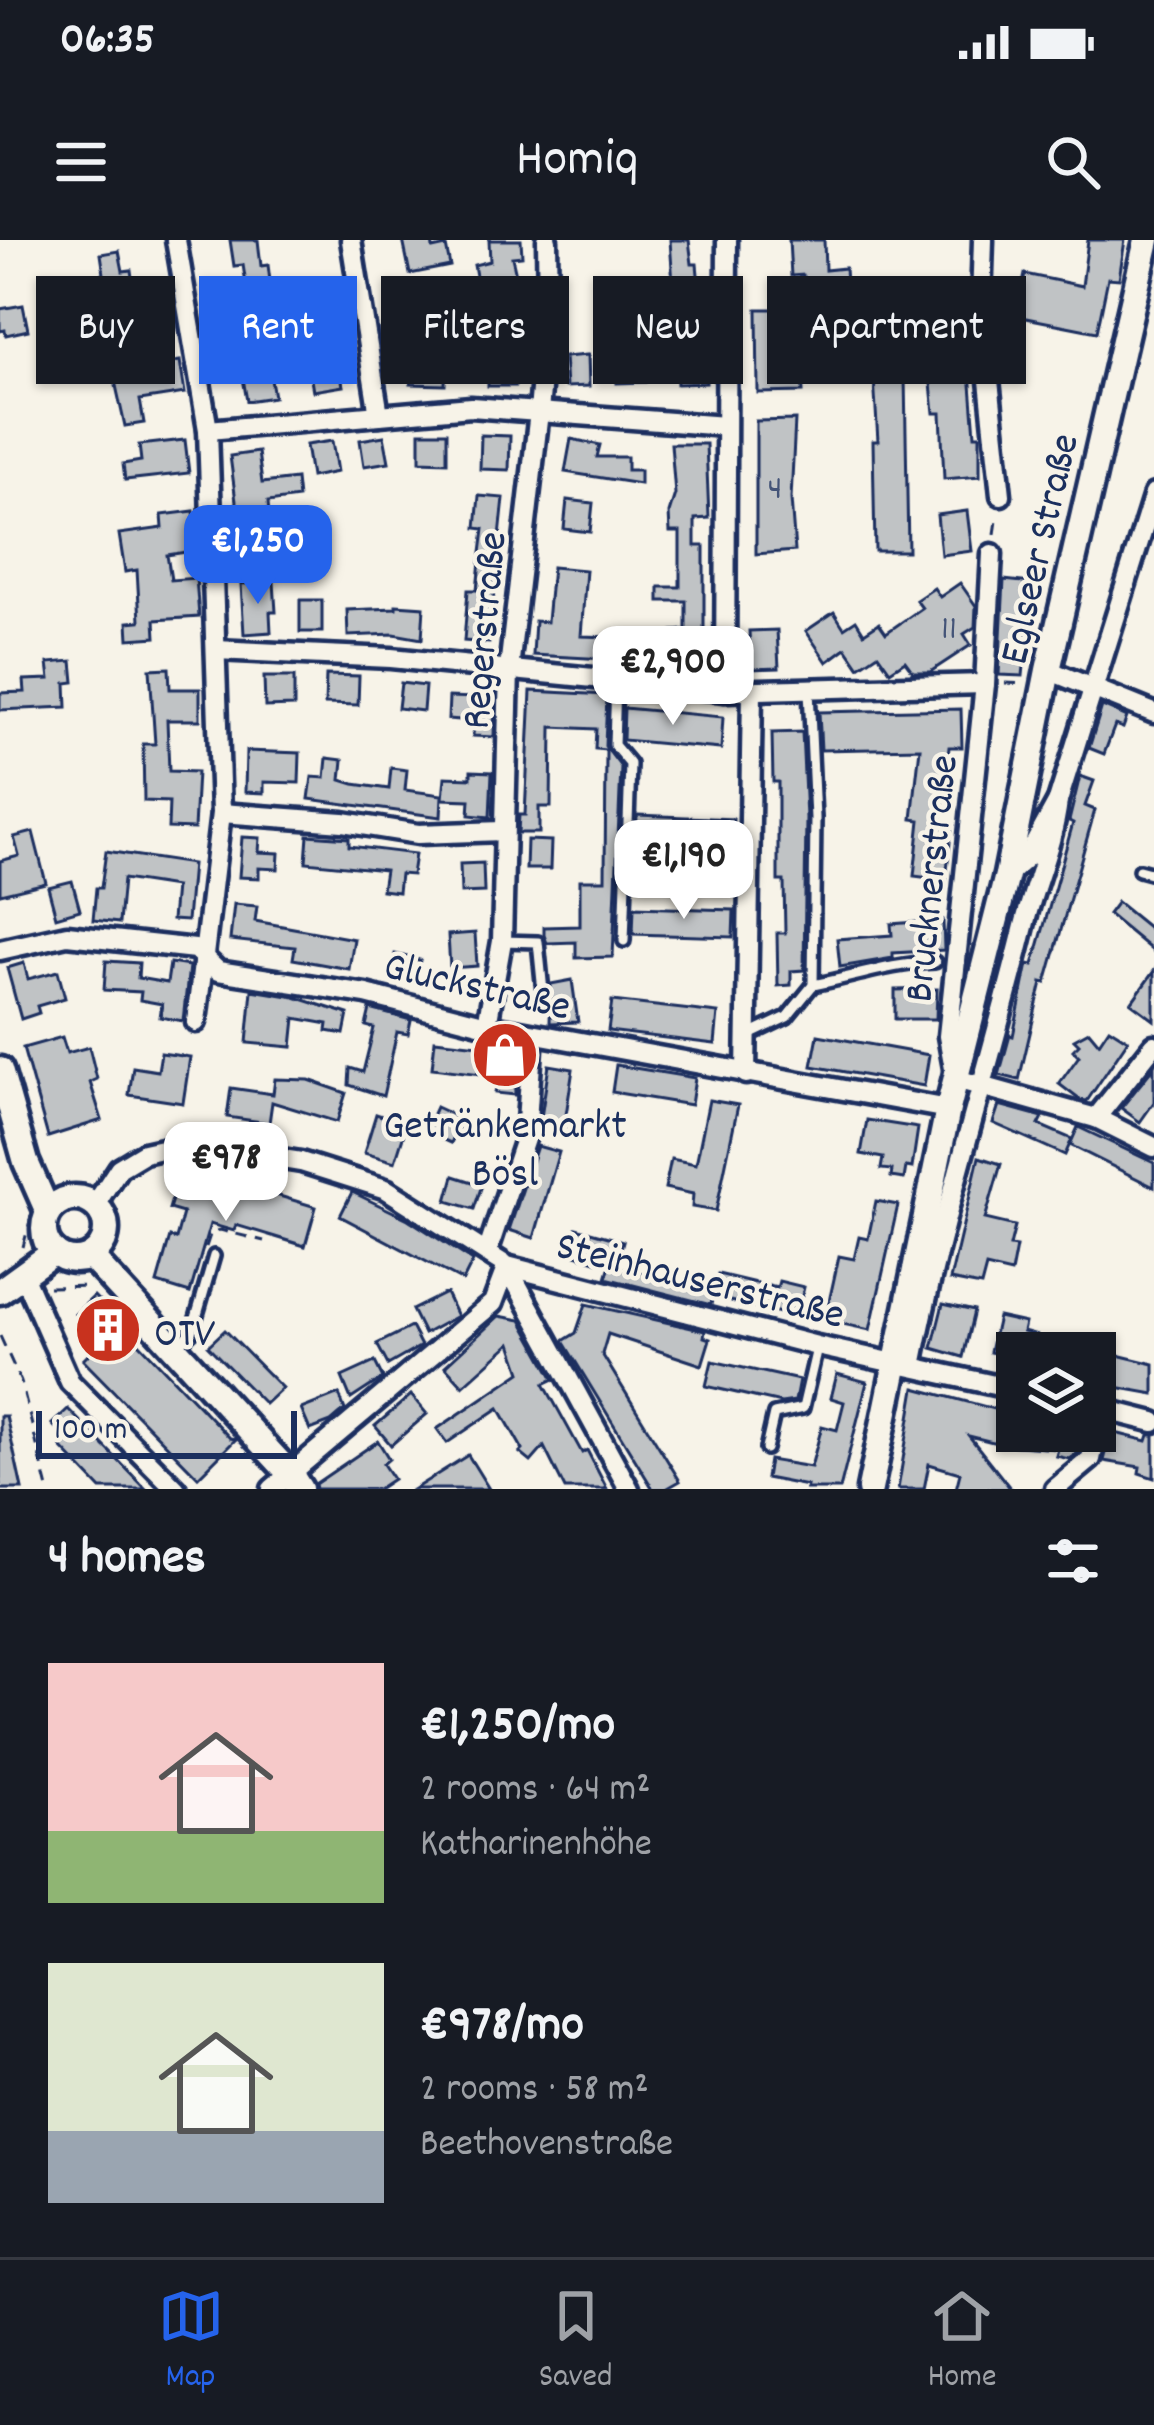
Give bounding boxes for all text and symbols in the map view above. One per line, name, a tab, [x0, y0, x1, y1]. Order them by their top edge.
text: 06:35	[60, 10, 155, 74]
text: Homiq	[516, 124, 638, 201]
icon: menu	[48, 129, 114, 195]
icon: search	[1040, 129, 1106, 195]
chip: Buy	[36, 276, 175, 384]
chip: Rent	[199, 276, 357, 384]
chip: Filters	[381, 276, 569, 384]
chip: New	[593, 276, 743, 384]
chip: Apartment	[767, 276, 1026, 384]
street label: Eglseer Straße	[987, 428, 1098, 671]
house number: 4	[768, 465, 782, 517]
pin: €1,250	[160, 505, 356, 607]
text: €1,250	[211, 516, 305, 571]
street label: Regerstraße	[449, 529, 527, 732]
house number: 11	[941, 605, 957, 657]
pin: €2,900	[575, 626, 771, 728]
text: €2,900	[620, 637, 726, 692]
street label: Brucknerstraße	[892, 752, 978, 1005]
pin: €1,190	[586, 820, 782, 922]
text: €1,190	[641, 831, 727, 886]
street label: Gluckstraße	[377, 939, 576, 1040]
shop icon: Getränkemarkt Bösl	[470, 1020, 540, 1090]
place label: Getränkemarkt Bösl	[383, 1099, 627, 1207]
pin: €978	[155, 1122, 297, 1224]
text: €978	[191, 1133, 261, 1188]
street label: Steinhauserstraße	[549, 1219, 850, 1349]
building icon: OTV	[73, 1295, 143, 1365]
place label: OTV	[154, 1307, 215, 1367]
map controls	[996, 1332, 1116, 1452]
button: layers	[996, 1332, 1116, 1452]
scale bar	[36, 1405, 297, 1458]
text: 100 m	[54, 1408, 127, 1455]
text: 4 homes	[48, 1525, 206, 1597]
icon: filters	[1040, 1528, 1106, 1594]
text: €1,250/mo	[420, 1692, 615, 1764]
icon: home	[144, 1711, 288, 1855]
text: 2 rooms · 64 m²	[420, 1764, 650, 1819]
text: Katharinenhöhe	[420, 1819, 652, 1874]
text: €978/mo	[420, 1992, 584, 2064]
icon: home	[144, 2011, 288, 2155]
text: 2 rooms · 58 m²	[420, 2064, 649, 2119]
text: Beethovenstraße	[420, 2119, 673, 2174]
tab: Map	[158, 2283, 224, 2402]
tab: Saved	[539, 2283, 613, 2402]
tab: Home	[928, 2283, 996, 2402]

